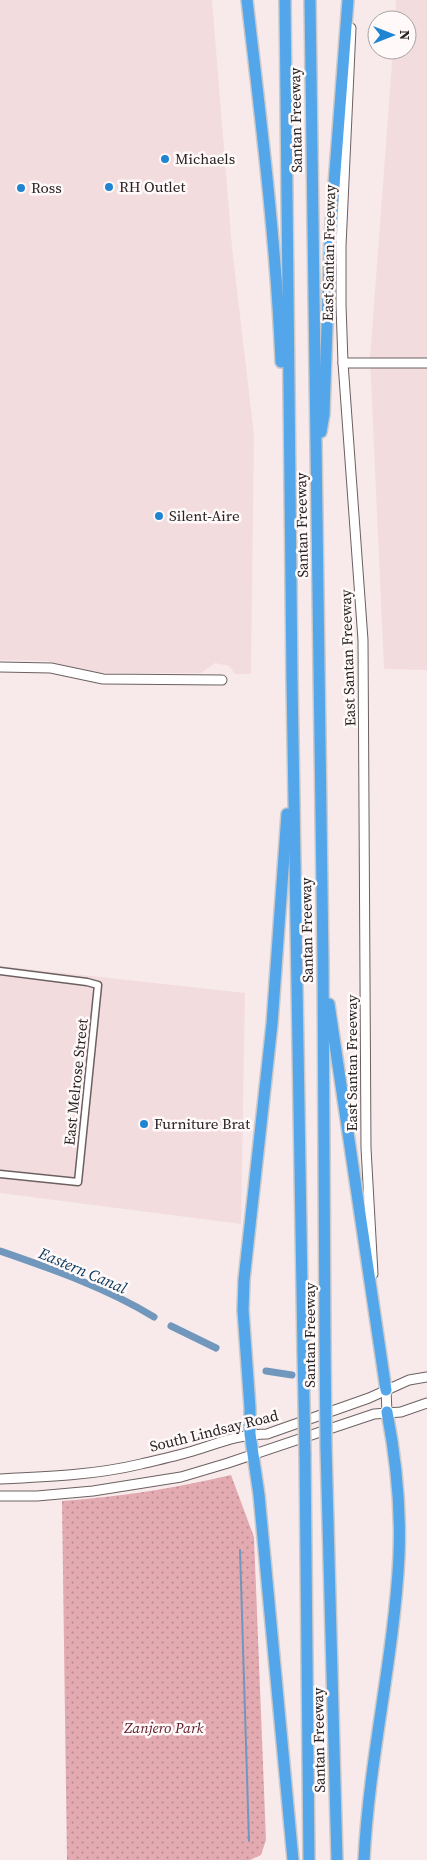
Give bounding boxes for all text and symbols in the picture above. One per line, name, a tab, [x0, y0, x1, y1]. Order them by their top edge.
north arrow	[367, 10, 417, 60]
text: N	[395, 30, 415, 40]
street label: Santan Freeway	[284, 67, 307, 173]
place label: Michaels	[175, 148, 235, 169]
marker: Michaels	[159, 153, 171, 165]
place label: RH Outlet	[119, 176, 185, 197]
place label: Ross	[31, 177, 62, 198]
marker: RH Outlet	[103, 181, 115, 193]
marker: Ross	[15, 182, 27, 194]
street label: East Santan Freeway	[317, 184, 340, 322]
street label: Santan Freeway	[290, 472, 313, 578]
place label: Silent-Aire	[169, 505, 240, 526]
marker: Silent-Aire	[153, 510, 165, 522]
street label: East Santan Freeway	[335, 589, 360, 727]
street label: Santan Freeway	[295, 877, 318, 983]
street label: East Santan Freeway	[341, 994, 362, 1131]
street label: East Melrose Street	[58, 1017, 93, 1147]
place label: Furniture Brat	[154, 1113, 250, 1134]
marker: Furniture Brat	[138, 1118, 150, 1130]
water label: Eastern Canal	[35, 1241, 131, 1299]
street label: Santan Freeway	[299, 1282, 320, 1388]
street label: South Lindsay Road	[147, 1404, 281, 1457]
street label: Santan Freeway	[307, 1687, 330, 1793]
park label: Zanjero Park	[123, 1717, 205, 1738]

